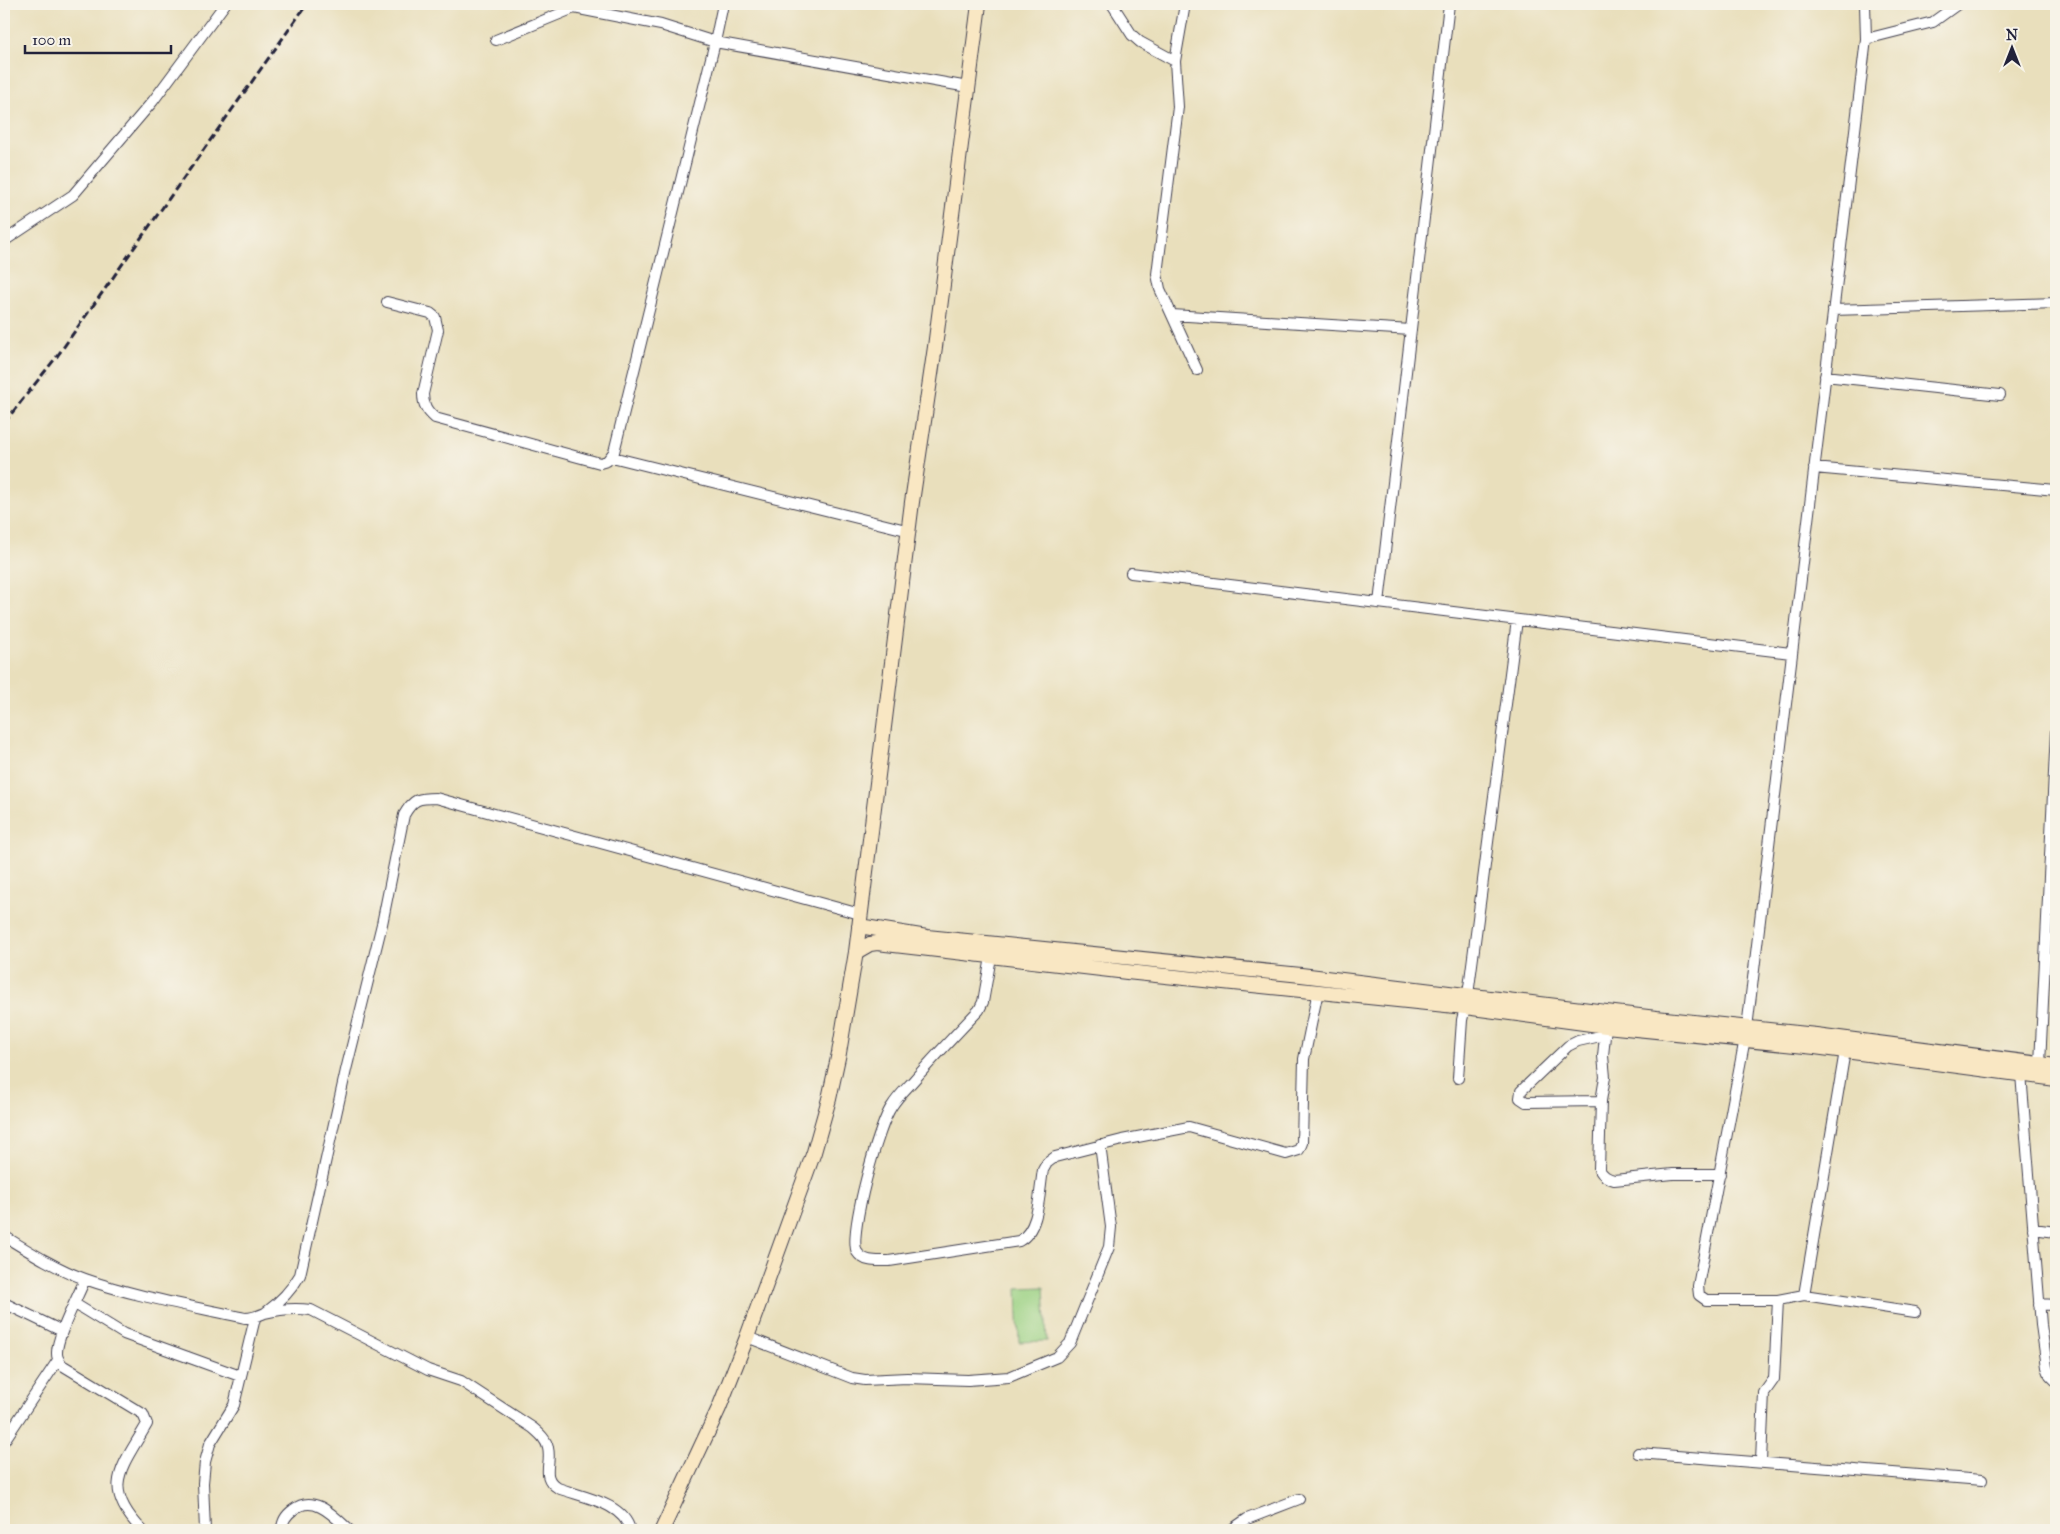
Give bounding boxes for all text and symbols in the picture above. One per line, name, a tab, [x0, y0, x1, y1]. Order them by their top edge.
scale bar	[25, 22, 171, 54]
north arrow	[1988, 22, 2038, 72]
text: N	[2006, 27, 2018, 44]
text: 100 m	[32, 31, 72, 49]

